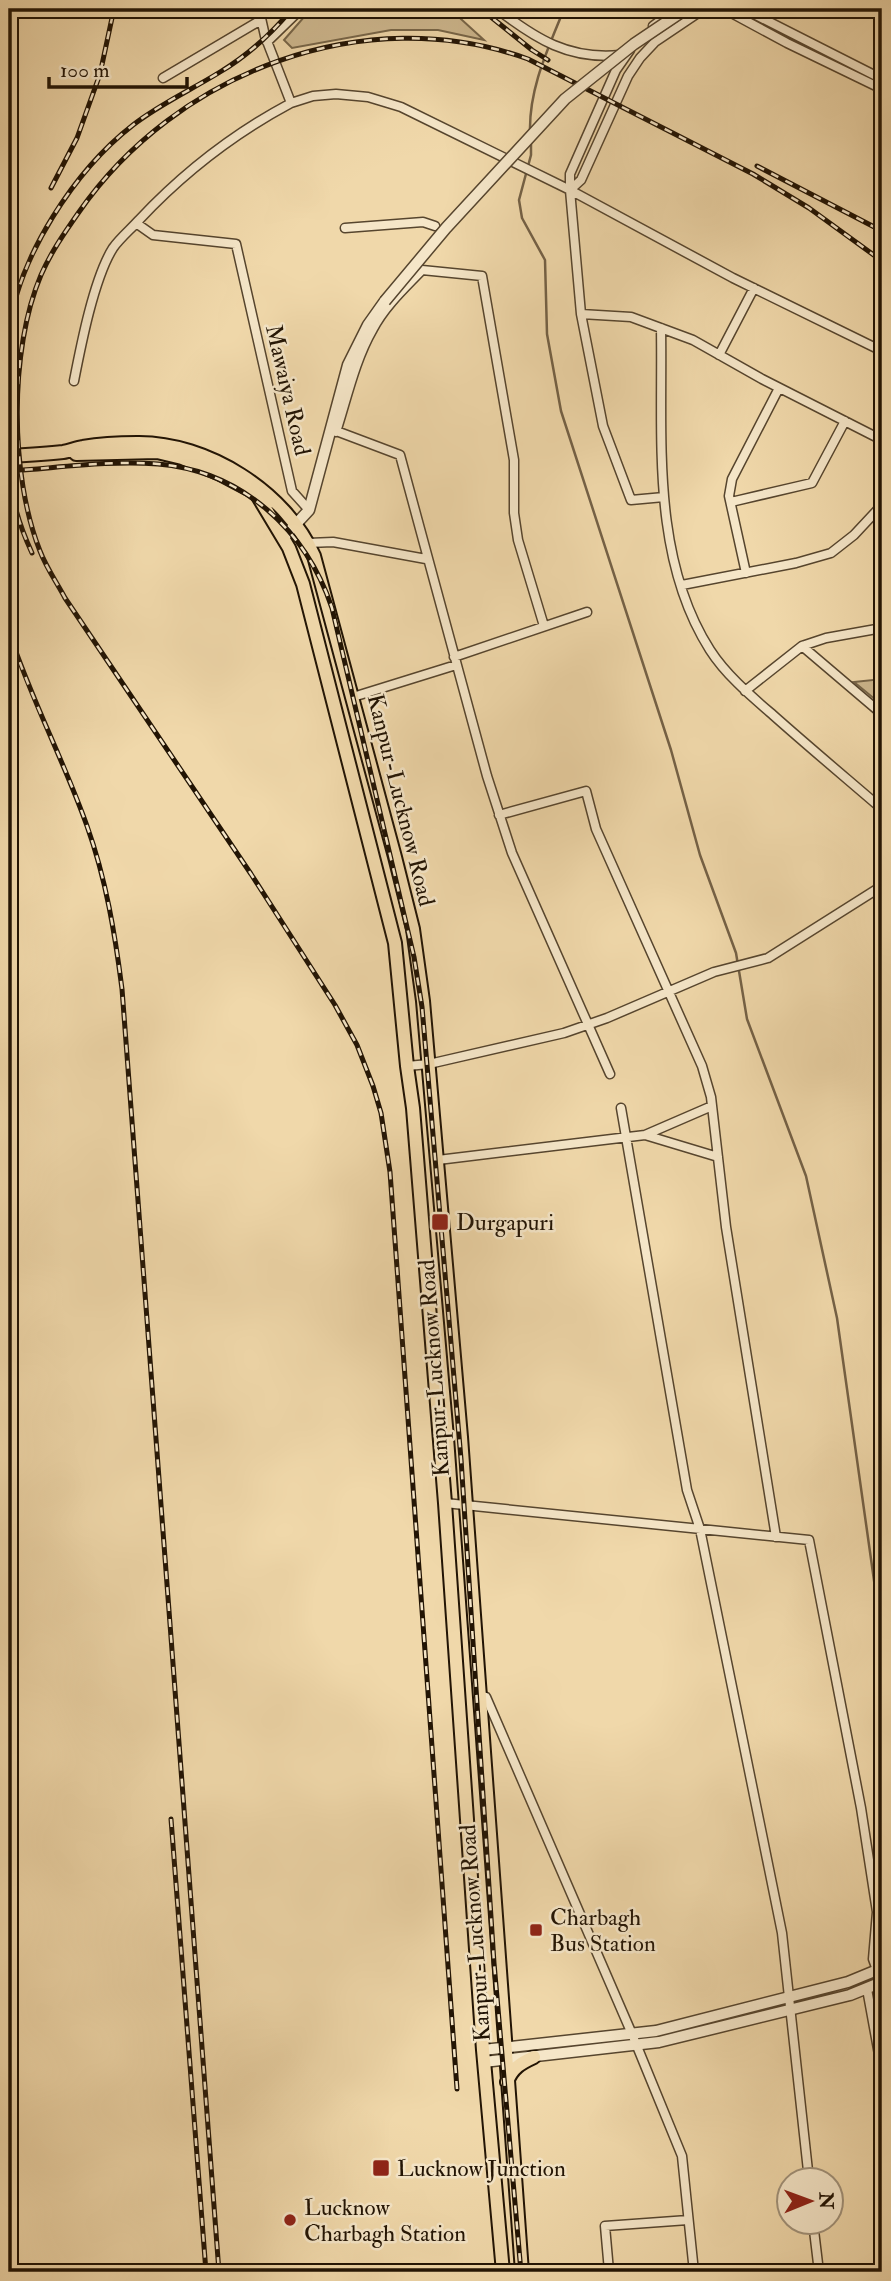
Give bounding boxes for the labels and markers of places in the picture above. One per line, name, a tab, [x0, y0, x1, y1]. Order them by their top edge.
place label: Durgapuri	[456, 1208, 554, 1238]
marker: Durgapuri	[430, 1212, 450, 1232]
place label: Charbagh Bus Station	[550, 1903, 656, 1958]
marker: Charbagh Bus Station	[528, 1922, 544, 1938]
place label: Lucknow Junction	[397, 2154, 566, 2183]
marker: Lucknow Junction	[371, 2158, 391, 2178]
place label: Lucknow Charbagh Station	[304, 2193, 466, 2248]
marker: Lucknow Charbagh Station	[282, 2212, 298, 2228]

